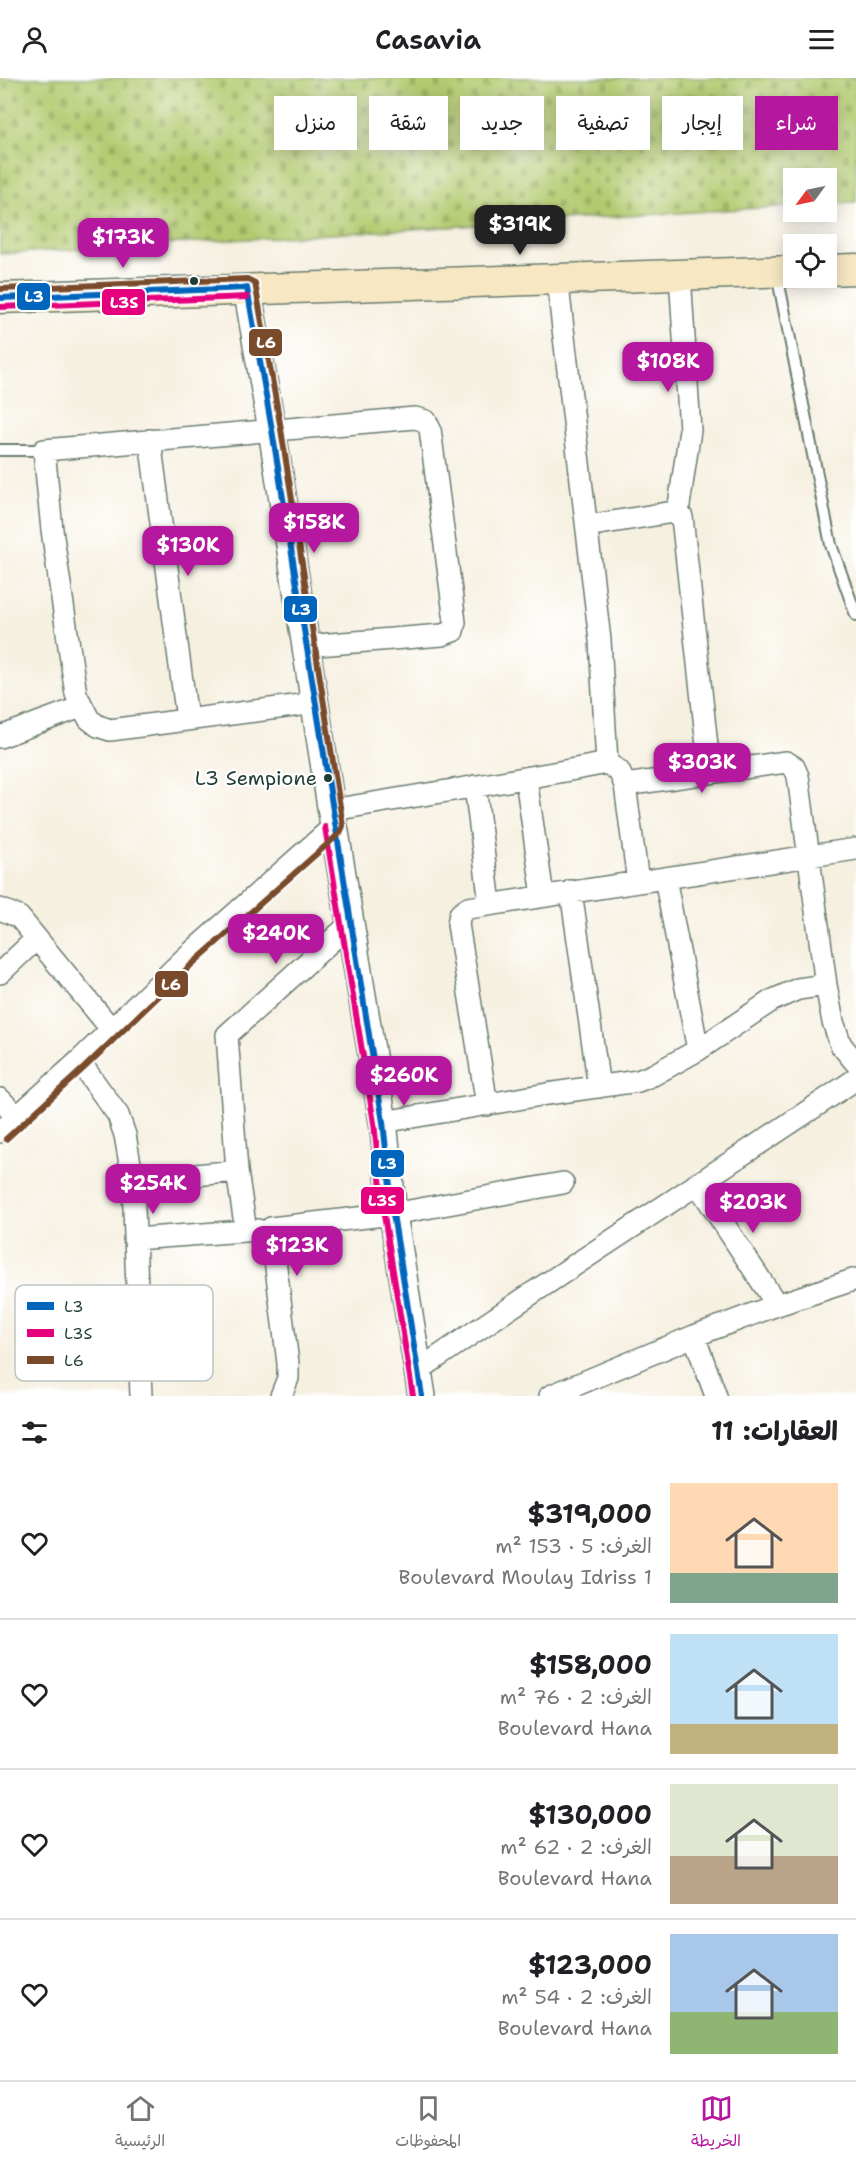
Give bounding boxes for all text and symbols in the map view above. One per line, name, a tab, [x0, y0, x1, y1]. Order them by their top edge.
text: Casavia	[375, 21, 481, 58]
icon: person	[18, 23, 51, 56]
icon: menu	[805, 23, 838, 56]
chip: منزل	[274, 96, 357, 150]
chip: شقة	[369, 96, 448, 150]
chip: جديد	[460, 96, 544, 150]
chip: تصفية	[556, 96, 650, 150]
chip: إيجار	[662, 96, 743, 150]
chip: شراء	[755, 96, 838, 150]
north arrow	[783, 168, 837, 222]
map controls	[783, 168, 837, 288]
pin: $319K	[478, 205, 562, 256]
text: $319K	[488, 211, 552, 237]
pin: $173K	[81, 218, 165, 269]
text: $173K	[92, 224, 154, 250]
button: locate	[783, 234, 837, 288]
unlabelled marker	[188, 275, 200, 287]
line badge: L3	[16, 282, 51, 311]
text: L3	[24, 286, 44, 307]
line badge: L3S	[101, 288, 146, 316]
text: L3S	[110, 292, 138, 313]
line badge: L6	[248, 328, 283, 357]
text: L6	[256, 332, 276, 353]
pin: $108K	[626, 342, 710, 393]
text: $108K	[636, 348, 700, 374]
pin: $158K	[272, 503, 356, 554]
text: $158K	[283, 509, 345, 535]
pin: $130K	[146, 526, 230, 577]
text: $130K	[156, 532, 220, 558]
line badge: L3	[283, 595, 318, 623]
text: L3	[291, 599, 311, 620]
pin: $303K	[660, 743, 744, 794]
text: $303K	[668, 749, 736, 775]
place label: L3 Sempione	[195, 765, 317, 791]
marker: L3 Sempione	[322, 772, 334, 784]
pin: $240K	[234, 914, 318, 965]
text: $240K	[242, 920, 310, 946]
line badge: L6	[154, 970, 189, 998]
text: L6	[161, 974, 181, 995]
pin: $260K	[362, 1056, 446, 1107]
text: $260K	[370, 1062, 438, 1088]
line badge: L3	[370, 1149, 405, 1178]
text: L3	[377, 1153, 397, 1174]
pin: $254K	[111, 1164, 195, 1215]
text: $254K	[119, 1170, 187, 1196]
pin: $203K	[711, 1183, 795, 1234]
line badge: L3S	[360, 1186, 405, 1215]
text: $203K	[719, 1189, 787, 1215]
text: L3S	[368, 1190, 396, 1211]
pin: $123K	[255, 1226, 339, 1277]
text: $123K	[266, 1232, 328, 1258]
legend	[15, 1285, 213, 1381]
text: L3	[64, 1296, 83, 1317]
text: L3S	[64, 1323, 92, 1344]
text: L6	[64, 1350, 84, 1371]
text: العقارات: 11	[711, 1413, 838, 1448]
icon: filters	[18, 1416, 51, 1449]
text: $319,000	[527, 1496, 652, 1531]
icon: home	[718, 1507, 790, 1579]
icon: heart	[18, 1527, 51, 1560]
text: الغرف: 5 · 153 m²	[495, 1533, 652, 1559]
text: Boulevard Moulay Idriss 1	[399, 1564, 652, 1590]
text: $158,000	[529, 1647, 652, 1682]
icon: home	[718, 1658, 790, 1730]
icon: heart	[18, 1678, 51, 1711]
text: الغرف: 2 · 76 m²	[500, 1684, 652, 1710]
text: Boulevard Hana	[498, 1715, 652, 1741]
text: $130,000	[528, 1797, 652, 1832]
icon: home	[718, 1808, 790, 1880]
icon: heart	[18, 1828, 51, 1861]
text: الغرف: 2 · 62 m²	[500, 1834, 652, 1860]
text: Boulevard Hana	[498, 1865, 652, 1891]
text: $123,000	[528, 1947, 652, 1982]
icon: home	[718, 1958, 790, 2030]
icon: heart	[18, 1978, 51, 2011]
text: الغرف: 2 · 54 m²	[501, 1984, 652, 2010]
text: Boulevard Hana	[498, 2015, 652, 2041]
tab: الرئيسية	[115, 2092, 165, 2155]
tab: المحفوظات	[395, 2092, 461, 2155]
tab: الخريطة	[691, 2092, 741, 2155]

